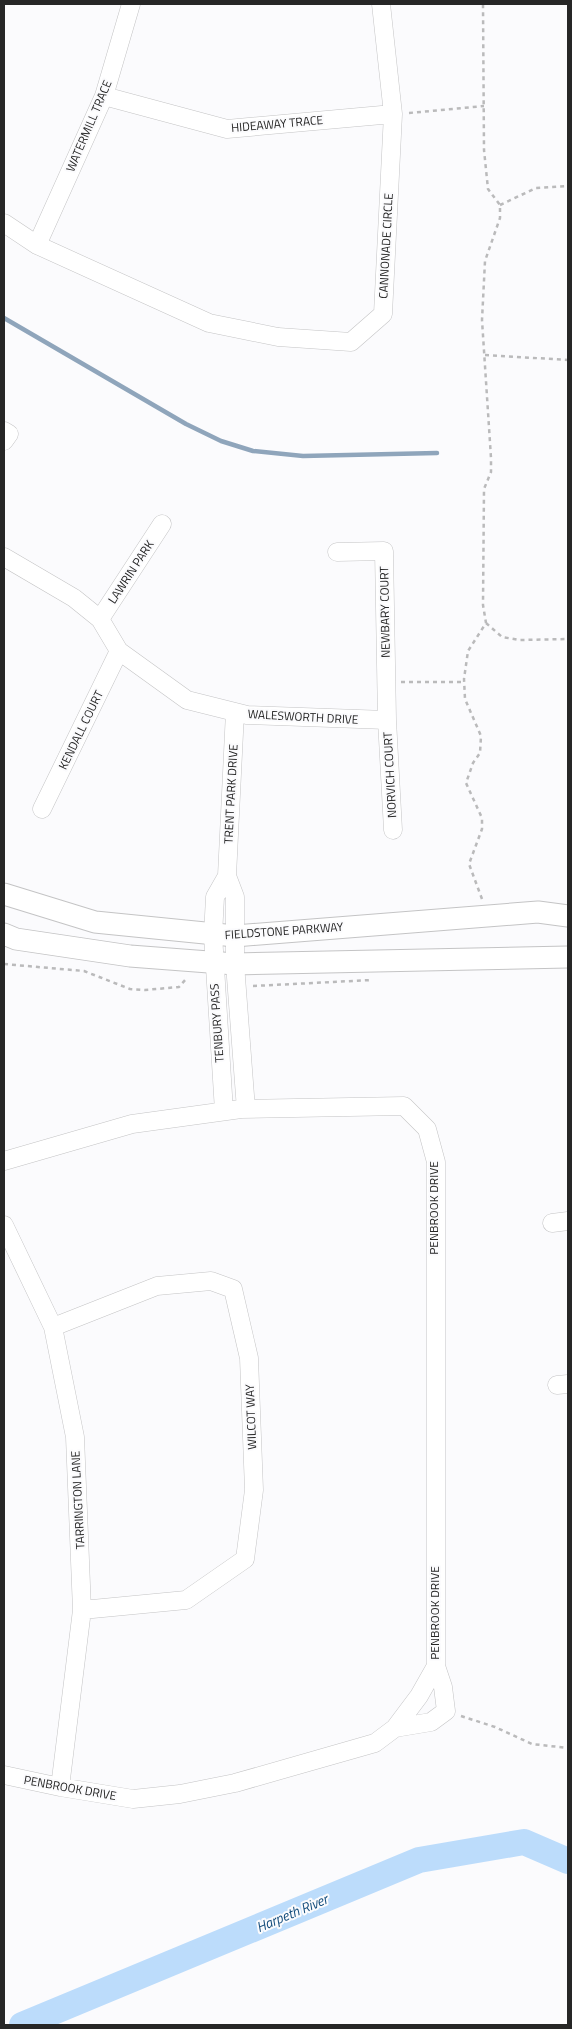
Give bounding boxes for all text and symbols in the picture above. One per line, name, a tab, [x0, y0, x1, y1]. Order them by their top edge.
street label: WATERMILL TRACE	[61, 77, 117, 175]
street label: HIDEAWAY TRACE	[230, 110, 324, 137]
street label: CANNONADE CIRCLE	[373, 192, 398, 299]
street label: LAWRIN PARK	[103, 536, 158, 607]
street label: NEWBARY COURT	[374, 565, 395, 658]
street label: KENDALL COURT	[53, 686, 108, 773]
street label: WALESWORTH DRIVE	[247, 704, 359, 729]
street label: NORVICH COURT	[378, 731, 401, 819]
street label: TRENT PARK DRIVE	[218, 743, 243, 844]
street label: FIELDSTONE PARKWAY	[224, 917, 344, 944]
street label: TENBURY PASS	[204, 983, 229, 1063]
street label: PENBROOK DRIVE	[424, 1161, 443, 1255]
street label: WILCOT WAY	[240, 1383, 261, 1450]
street label: TARRINGTON LANE	[65, 1450, 90, 1550]
street label: PENBROOK DRIVE	[425, 1566, 444, 1660]
street label: PENBROOK DRIVE	[22, 1770, 118, 1805]
water label: Harpeth River	[253, 1887, 332, 1937]

